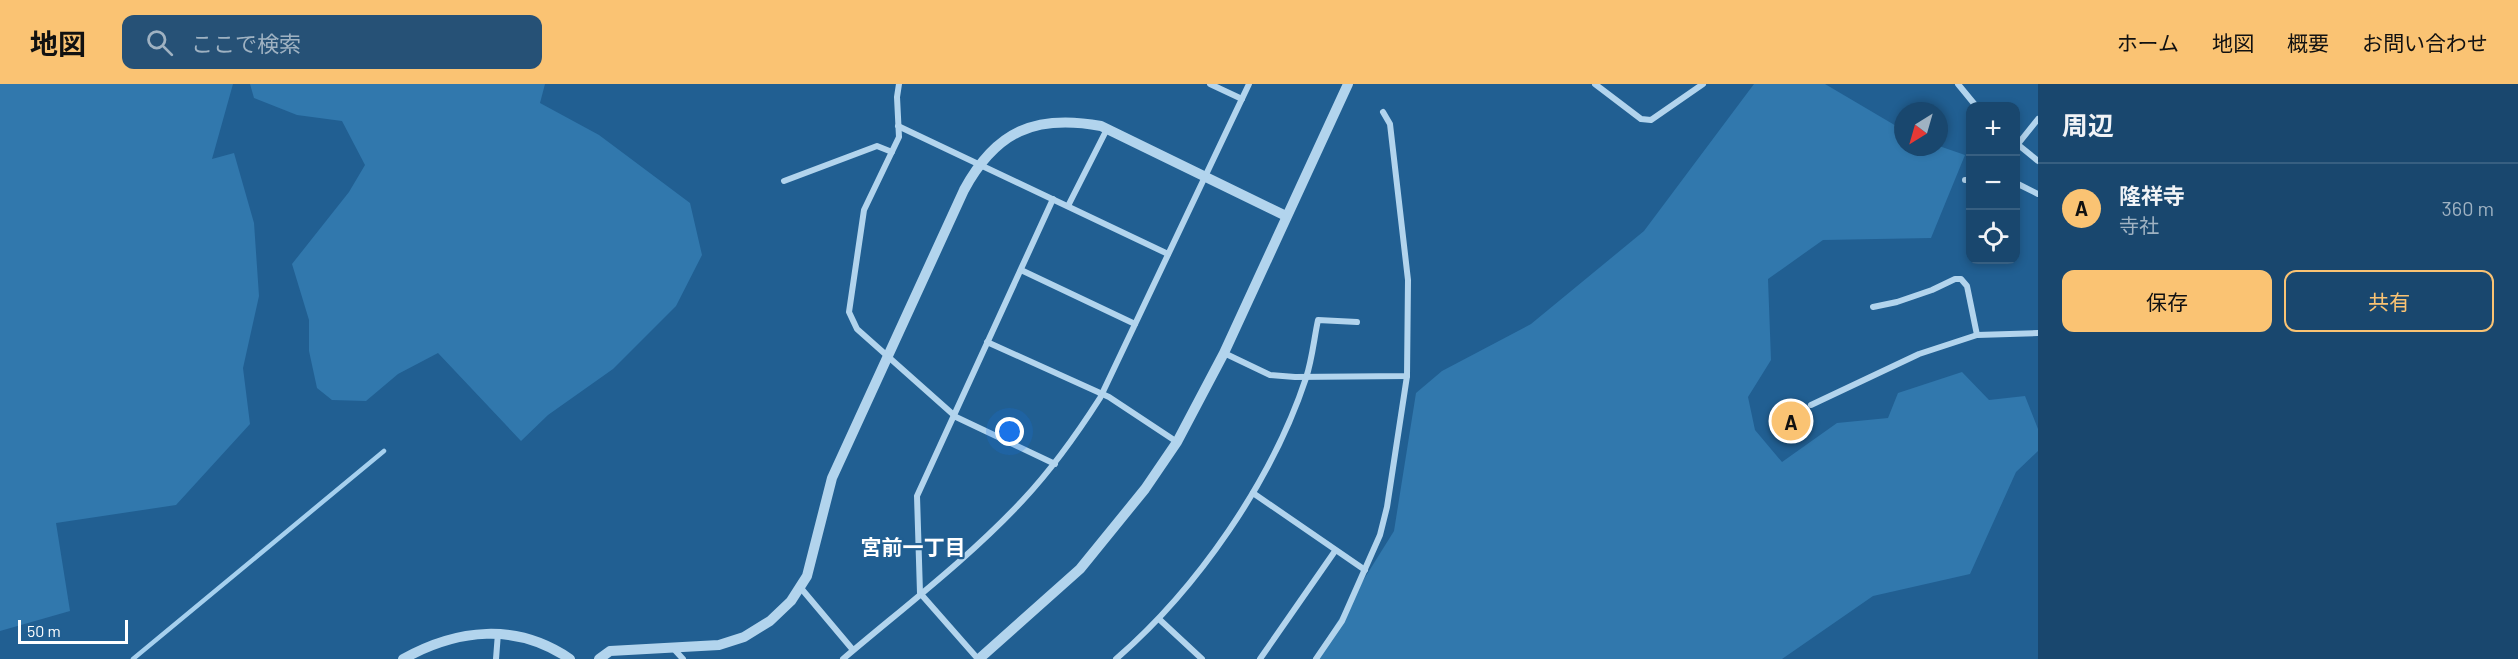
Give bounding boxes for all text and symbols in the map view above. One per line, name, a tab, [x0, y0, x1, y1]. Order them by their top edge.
search box	[122, 15, 542, 69]
text: 地図	[30, 26, 86, 60]
icon: search	[143, 26, 176, 59]
text: ここで検索	[191, 30, 301, 56]
text: ホーム	[2117, 30, 2179, 55]
text: 地図	[2212, 30, 2254, 55]
text: 概要	[2287, 30, 2329, 55]
text: お問い合わせ	[2362, 30, 2488, 55]
north arrow	[1894, 102, 1948, 156]
map controls	[1966, 102, 2020, 264]
button: +	[1966, 102, 2020, 156]
text: 周辺	[2062, 109, 2114, 140]
button: −	[1966, 156, 2020, 210]
text: 隆祥寺	[2119, 182, 2185, 208]
text: A	[2075, 196, 2088, 220]
text: 360 m	[2442, 196, 2494, 220]
button: locate	[1966, 210, 2020, 264]
text: 寺社	[2119, 213, 2159, 237]
button: 保存	[2062, 270, 2272, 332]
button: 共有	[2284, 270, 2494, 332]
pin: A	[1772, 398, 1810, 444]
your location	[995, 417, 1024, 446]
district label: 宮前一丁目	[861, 534, 966, 559]
scale bar	[18, 617, 128, 644]
text: 50 m	[27, 621, 61, 640]

